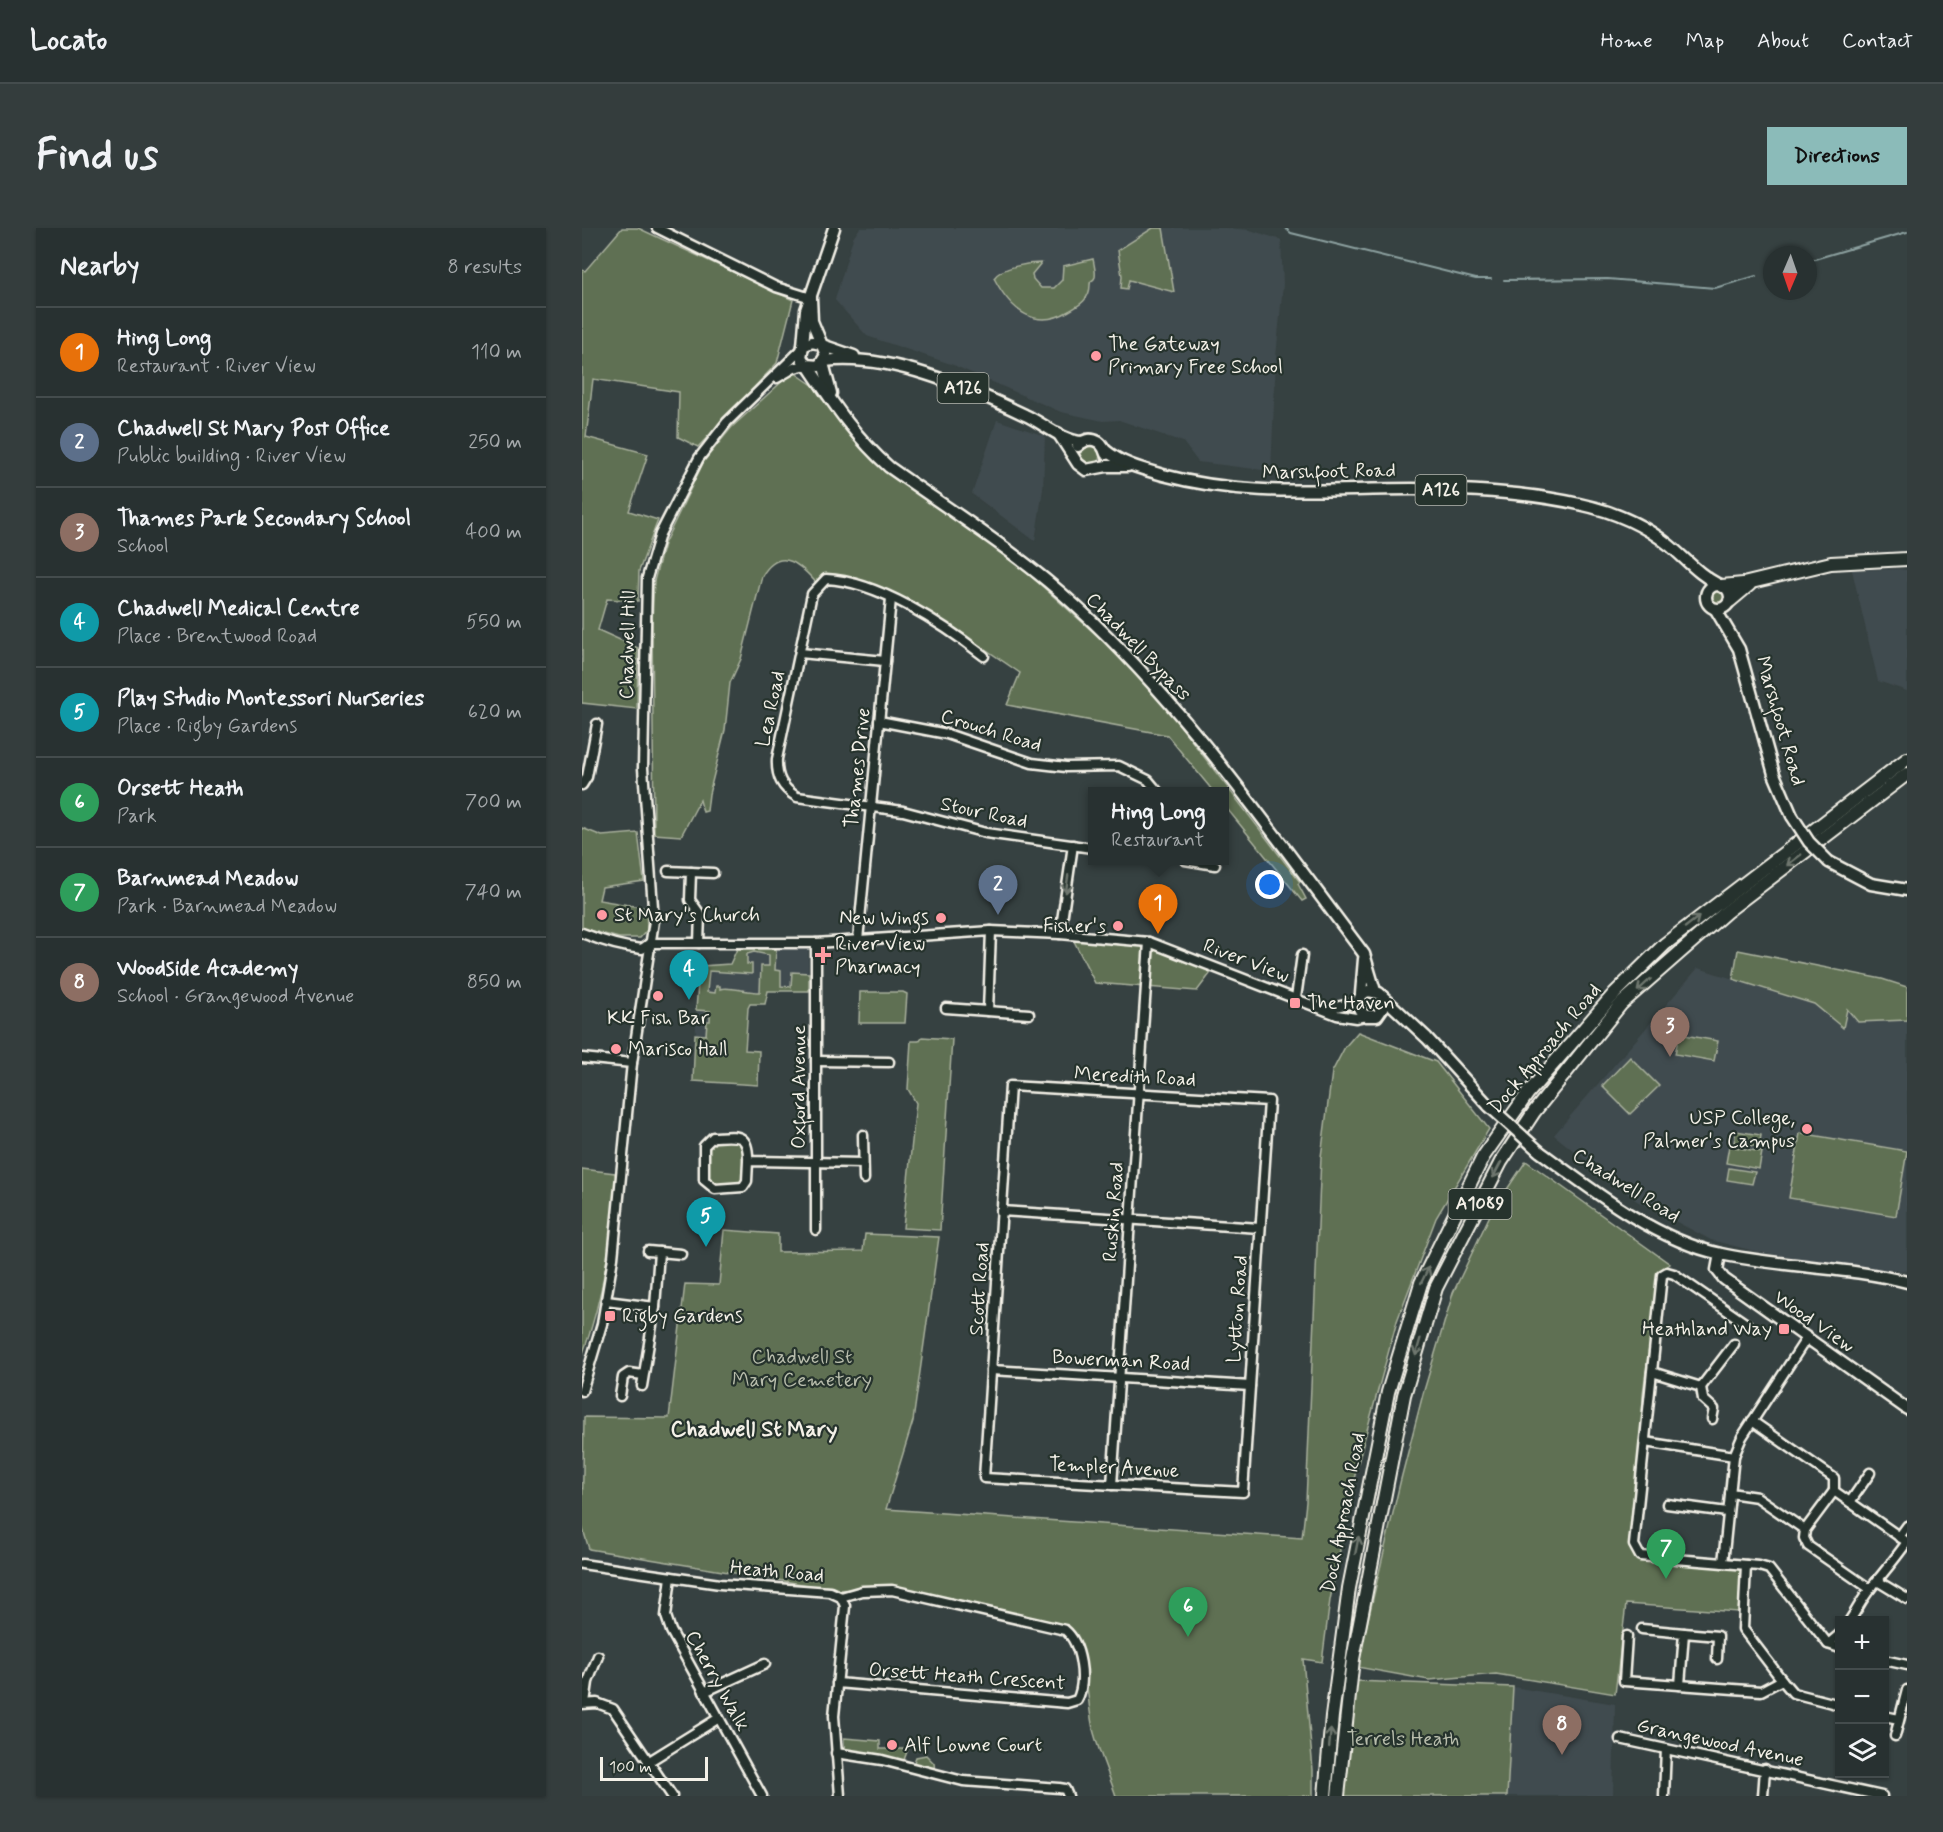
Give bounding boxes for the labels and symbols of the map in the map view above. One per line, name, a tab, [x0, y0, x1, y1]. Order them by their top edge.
north arrow	[1763, 246, 1817, 300]
place label: The Gateway Primary Free School	[1108, 331, 1283, 381]
marker: The Gateway Primary Free School	[1089, 349, 1103, 363]
road number: A126	[938, 373, 988, 403]
street label: Marshfoot Road	[1262, 457, 1396, 489]
road number: A126	[1416, 475, 1466, 505]
street label: Chadwell Bypass	[1079, 587, 1197, 707]
street label: Chadwell Hill	[614, 590, 642, 700]
street label: Marshfoot Road	[1747, 653, 1811, 790]
street label: Lea Road	[750, 669, 792, 749]
street label: Crouch Road	[937, 703, 1045, 759]
street label: Thames Drive	[838, 707, 878, 829]
street label: Stour Road	[938, 791, 1030, 835]
one-way arrow	[1786, 854, 1802, 866]
pin: 2	[978, 866, 1018, 915]
your location	[1255, 870, 1284, 899]
one-way arrow	[1061, 874, 1072, 894]
pin: 1	[1138, 884, 1178, 934]
place label: St Mary's Church	[614, 902, 760, 929]
place label: New Wings	[839, 905, 929, 934]
marker: St Mary's Church	[595, 908, 609, 922]
marker: New Wings	[934, 911, 948, 925]
place label: Fisher's	[1043, 913, 1106, 940]
one-way arrow	[1684, 915, 1700, 928]
marker: Fisher's	[1111, 919, 1125, 933]
place label: River View Pharmacy	[835, 931, 925, 981]
street label: River View	[1199, 932, 1293, 990]
marker: River View Pharmacy	[816, 948, 830, 962]
pin: 4	[670, 950, 708, 1000]
street label: Dock Approach Road	[1482, 978, 1609, 1121]
one-way arrow	[1637, 978, 1652, 992]
marker: KK Fish Bar	[651, 989, 665, 1003]
place label: The Haven	[1307, 990, 1395, 1017]
marker: The Haven	[1288, 996, 1302, 1010]
place label: KK Fish Bar	[607, 1005, 710, 1032]
pin: 3	[1650, 1008, 1690, 1057]
street label: Oxford Avenue	[786, 1025, 815, 1149]
place label: Marisco Hall	[628, 1036, 728, 1063]
marker: Marisco Hall	[609, 1042, 623, 1056]
street label: Meredith Road	[1073, 1060, 1197, 1094]
place label: USP College, Palmer's Campus	[1643, 1105, 1795, 1155]
marker: USP College, Palmer's Campus	[1800, 1122, 1814, 1136]
street label: Chadwell Road	[1567, 1142, 1685, 1230]
street label: Ruskin Road	[1097, 1161, 1131, 1263]
one-way arrow	[1491, 1161, 1503, 1178]
road number: A1089	[1448, 1189, 1512, 1219]
pin: 5	[686, 1198, 726, 1247]
street label: Scott Road	[963, 1241, 997, 1337]
street label: Lytton Road	[1221, 1254, 1255, 1364]
one-way arrow	[1420, 1266, 1432, 1284]
street label: Wood View	[1768, 1284, 1860, 1360]
place label: Rigby Gardens	[622, 1303, 743, 1332]
marker: Rigby Gardens	[603, 1309, 617, 1323]
place label: Heathland Way	[1642, 1316, 1772, 1343]
marker: Heathland Way	[1777, 1322, 1791, 1336]
one-way arrow	[1412, 1337, 1423, 1356]
park label: Chadwell St Mary Cemetery	[732, 1344, 872, 1394]
street label: Bowerman Road	[1051, 1344, 1191, 1378]
district label: Chadwell St Mary	[670, 1416, 838, 1444]
street label: Dock Approach Road	[1315, 1430, 1374, 1596]
street label: Templer Avenue	[1048, 1451, 1180, 1485]
pin: 7	[1646, 1530, 1686, 1579]
one-way arrow	[1352, 1535, 1363, 1555]
street label: Heath Road	[729, 1554, 825, 1590]
pin: 6	[1168, 1588, 1208, 1637]
street label: Cherry Walk	[678, 1626, 756, 1736]
street label: Orsett Heath Crescent	[868, 1657, 1066, 1697]
pin: 8	[1542, 1706, 1582, 1755]
street label: Grangewood Avenue	[1634, 1712, 1806, 1774]
park label: Terrels Heath	[1347, 1726, 1459, 1753]
one-way arrow	[1325, 1728, 1336, 1748]
place label: Alf Lowne Court	[904, 1732, 1042, 1759]
marker: Alf Lowne Court	[885, 1738, 899, 1752]
scale bar	[600, 1754, 708, 1782]

